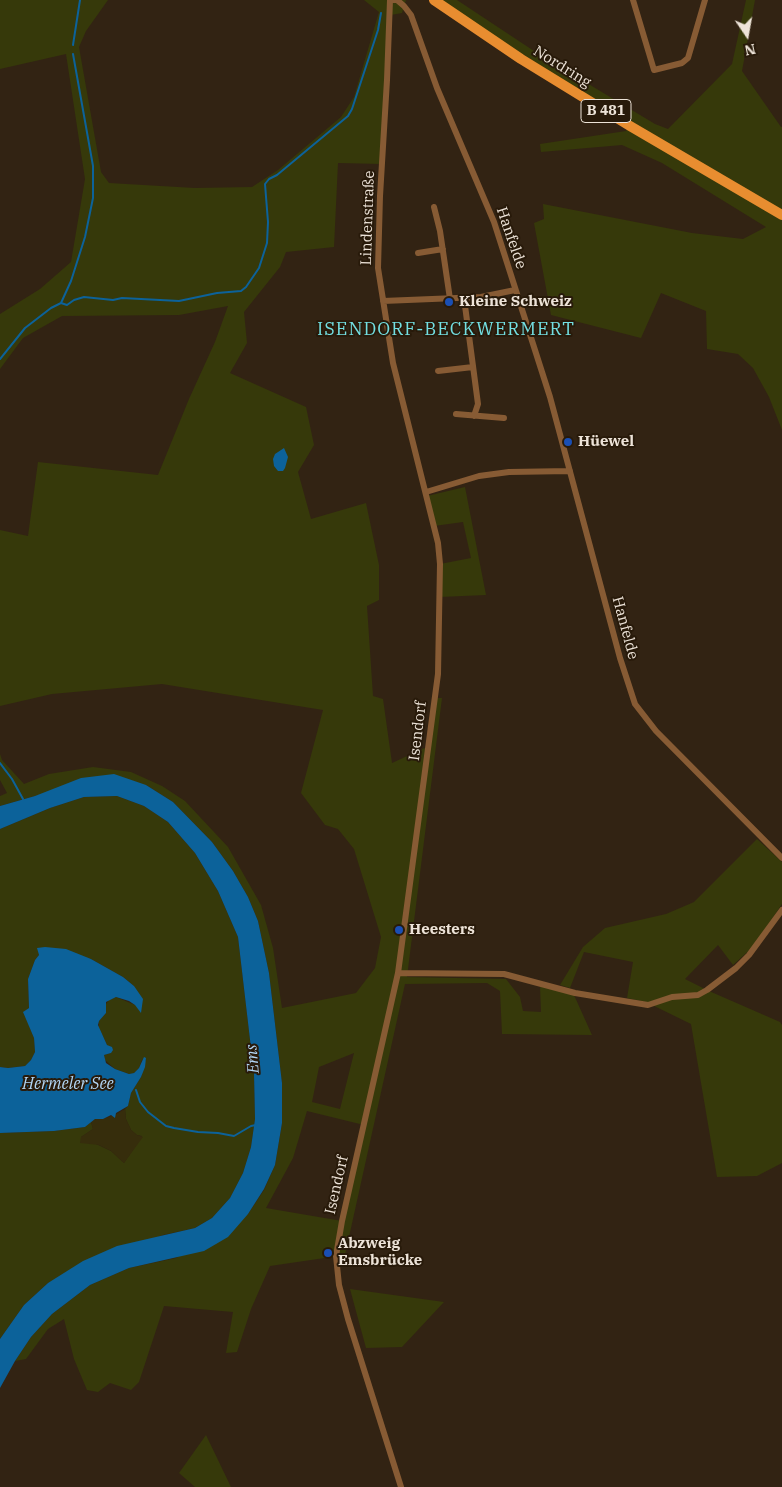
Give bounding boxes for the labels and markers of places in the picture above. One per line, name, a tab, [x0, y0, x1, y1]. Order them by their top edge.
place label: Kleine Schweiz	[459, 293, 572, 311]
marker: Kleine Schweiz	[443, 296, 455, 308]
place label: Hüewel	[578, 433, 634, 451]
marker: Hüewel	[562, 436, 574, 448]
place label: Heesters	[409, 921, 475, 939]
marker: Heesters	[393, 924, 405, 936]
place label: Abzweig Emsbrücke	[338, 1235, 422, 1270]
marker: Abzweig Emsbrücke	[322, 1247, 334, 1259]

